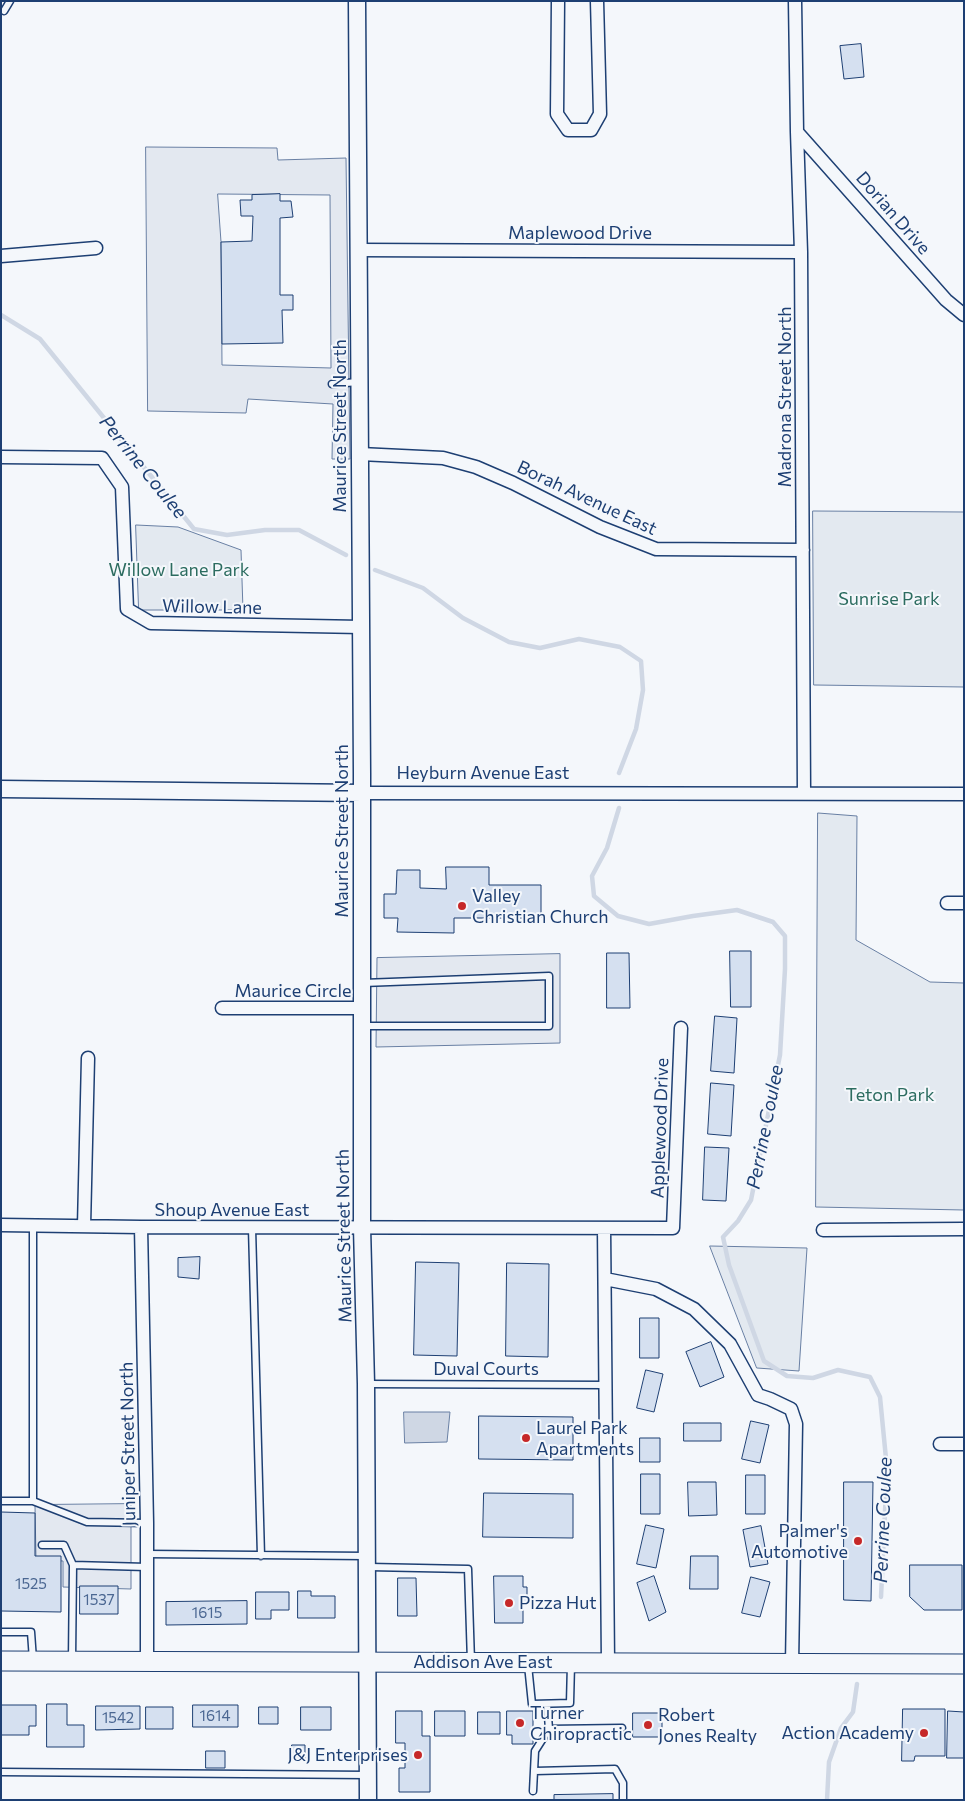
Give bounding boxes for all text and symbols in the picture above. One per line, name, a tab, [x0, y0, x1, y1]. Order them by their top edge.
street label: Dorian Drive	[851, 167, 935, 259]
street label: Maplewood Drive	[508, 222, 652, 244]
street label: Madrona Street North	[774, 306, 796, 488]
street label: Maurice Street North	[329, 339, 351, 513]
water label: Perrine Coulee	[94, 411, 192, 523]
street label: Borah Avenue East	[514, 456, 660, 540]
park label: Willow Lane Park	[108, 559, 250, 581]
park label: Sunrise Park	[838, 588, 940, 610]
street label: Willow Lane	[162, 595, 262, 619]
street label: Maurice Street North	[331, 744, 353, 918]
street label: Heyburn Avenue East	[397, 762, 569, 784]
place label: Valley Christian Church	[472, 885, 609, 928]
marker: Valley Christian Church	[456, 900, 468, 912]
street label: Maurice Circle	[235, 980, 351, 1002]
street label: Applewood Drive	[647, 1057, 673, 1199]
water label: Perrine Coulee	[742, 1063, 788, 1191]
park label: Teton Park	[846, 1084, 934, 1106]
street label: Maurice Street North	[332, 1149, 356, 1323]
street label: Shoup Avenue East	[155, 1199, 309, 1221]
street label: Duval Courts	[433, 1358, 539, 1380]
street label: Juniper Street North	[116, 1362, 140, 1526]
place label: Laurel Park Apartments	[536, 1417, 634, 1460]
marker: Laurel Park Apartments	[520, 1432, 532, 1444]
water label: Perrine Coulee	[869, 1457, 897, 1583]
place label: Palmer's Automotive	[751, 1520, 848, 1562]
marker: Palmer's Automotive	[852, 1535, 864, 1547]
house number: 1525	[15, 1575, 47, 1593]
house number: 1537	[83, 1591, 115, 1609]
place label: Pizza Hut	[519, 1592, 597, 1614]
marker: Pizza Hut	[503, 1597, 515, 1609]
house number: 1615	[192, 1604, 222, 1622]
street label: Addison Ave East	[413, 1651, 553, 1673]
place label: Turner Chiropractic	[530, 1702, 632, 1745]
place label: Robert Jones Realty	[658, 1704, 757, 1746]
house number: 1614	[200, 1707, 230, 1725]
house number: 1542	[102, 1709, 134, 1727]
marker: Turner Chiropractic	[514, 1717, 526, 1729]
marker: Robert Jones Realty	[642, 1719, 654, 1731]
place label: Action Academy	[782, 1722, 914, 1744]
marker: Action Academy	[918, 1727, 930, 1739]
place label: J&J Enterprises	[288, 1744, 408, 1766]
marker: J&J Enterprises	[412, 1749, 424, 1761]

